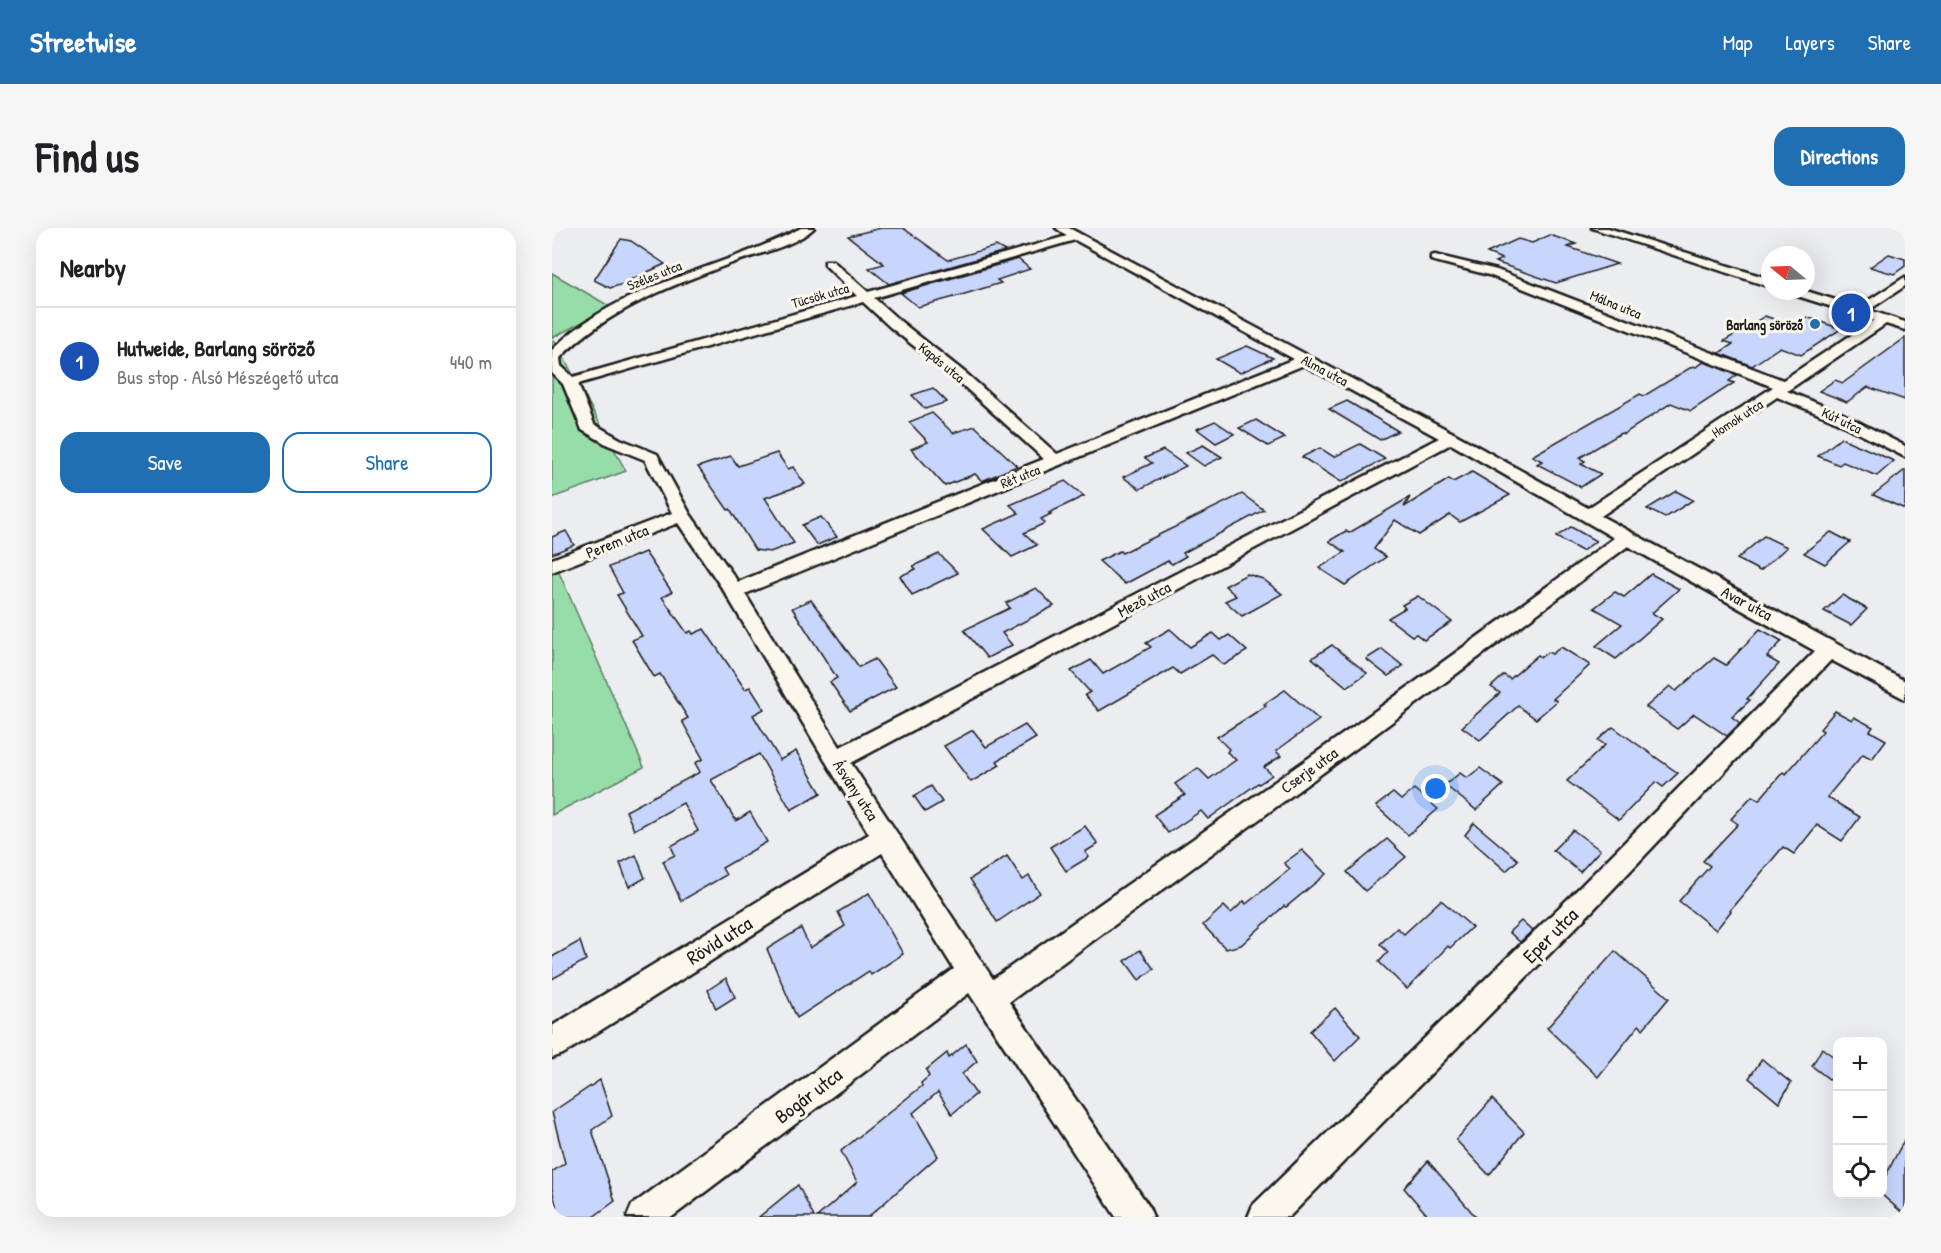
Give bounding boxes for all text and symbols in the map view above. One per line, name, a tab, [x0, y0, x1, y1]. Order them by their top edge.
text: Streetwise	[30, 23, 136, 61]
text: Map	[1723, 28, 1752, 57]
text: Layers	[1785, 28, 1835, 57]
text: Share	[1868, 28, 1911, 57]
button: Directions	[1774, 127, 1905, 186]
text: Find us	[36, 128, 139, 185]
north arrow	[1761, 246, 1815, 300]
text: Nearby	[60, 250, 126, 285]
street label: Széles utca	[624, 255, 685, 295]
street label: Tücsök utca	[789, 278, 851, 312]
street label: Málna utca	[1587, 285, 1645, 323]
pin: 1	[1832, 290, 1870, 335]
place label: Barlang söröző	[1726, 315, 1803, 336]
marker: Barlang söröző	[1808, 317, 1822, 331]
text: Hutweide, Barlang söröző	[117, 333, 315, 363]
street label: Kapás utca	[914, 338, 969, 388]
text: 1	[76, 348, 83, 375]
text: 440 m	[450, 348, 492, 375]
street label: Alma utca	[1298, 350, 1352, 390]
text: Bus stop · Alsó Mészégető utca	[117, 363, 338, 390]
street label: Homok utca	[1708, 394, 1767, 442]
street label: Kút utca	[1819, 402, 1866, 438]
button: Save	[60, 432, 270, 493]
button: Share	[282, 432, 492, 493]
street label: Rét utca	[997, 459, 1043, 493]
street label: Perem utca	[582, 519, 652, 563]
street label: Mező utca	[1114, 576, 1174, 622]
street label: Avar utca	[1718, 580, 1776, 626]
street label: Cserje utca	[1276, 742, 1342, 798]
street label: Ásvány utca	[828, 755, 884, 825]
your location	[1421, 774, 1450, 803]
street label: Eper utca	[1516, 901, 1584, 969]
street label: Rövid utca	[681, 909, 757, 971]
map controls	[1833, 1037, 1887, 1199]
button: +	[1833, 1037, 1887, 1091]
street label: Bogár utca	[769, 1061, 847, 1129]
button: −	[1833, 1091, 1887, 1145]
button: locate	[1833, 1145, 1887, 1199]

